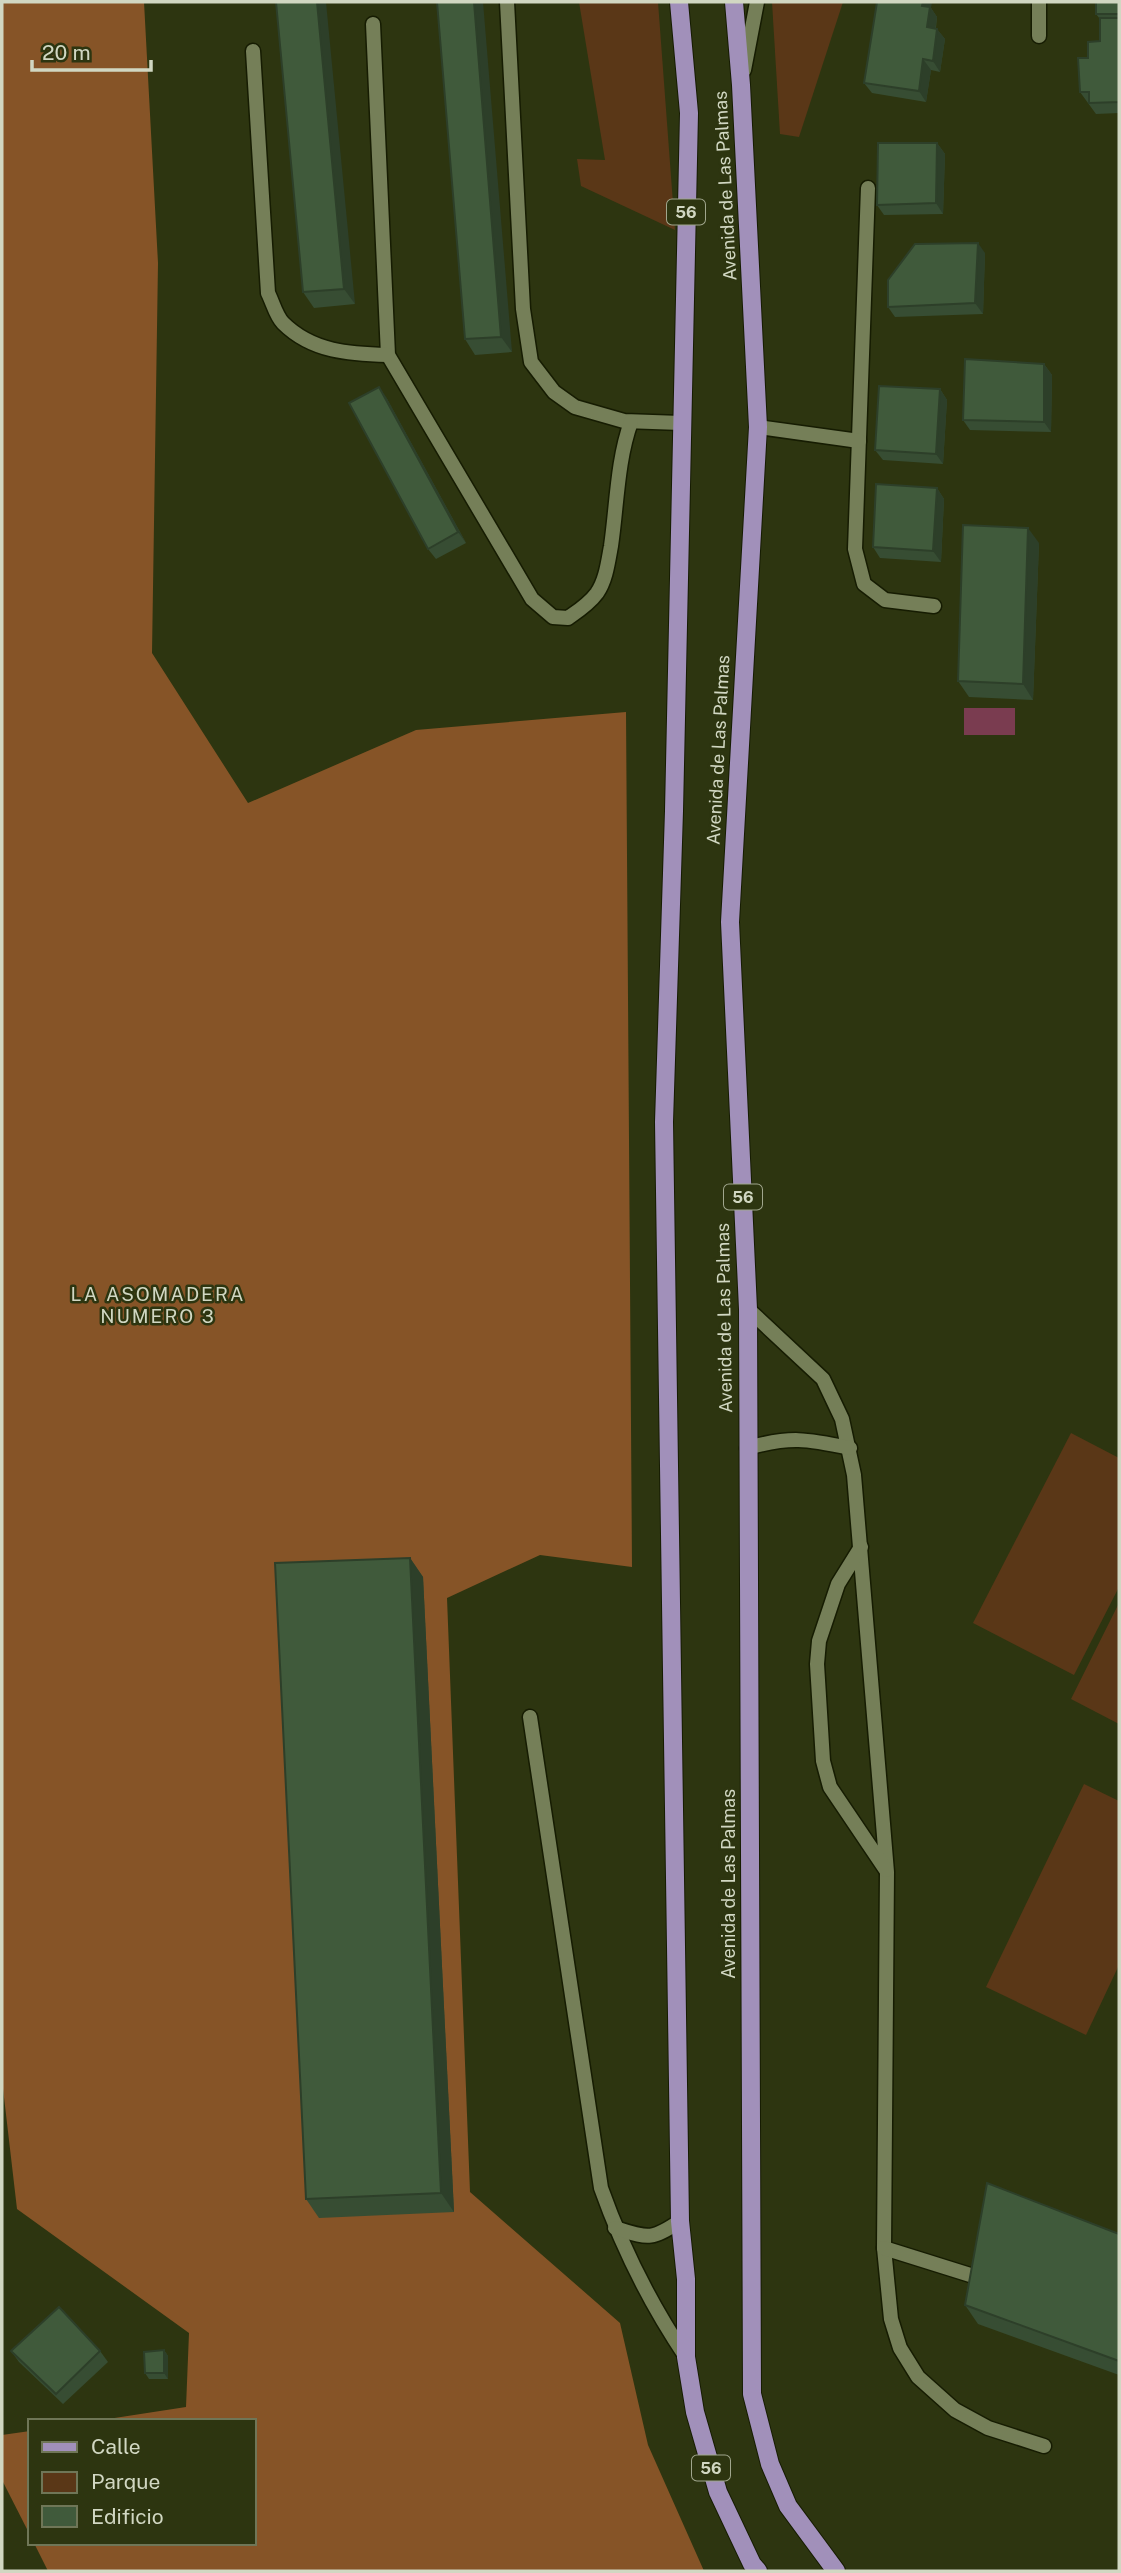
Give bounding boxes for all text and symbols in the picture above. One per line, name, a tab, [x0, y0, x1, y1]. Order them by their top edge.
scale bar	[32, 28, 150, 72]
text: 20 m	[42, 40, 91, 65]
street label: Avenida de Las Palmas	[710, 91, 740, 281]
road number: 56	[667, 200, 705, 224]
street label: Avenida de Las Palmas	[703, 655, 733, 845]
road number: 56	[724, 1184, 762, 1210]
street label: Avenida de Las Palmas	[712, 1223, 736, 1413]
district label: LA ASOMADERA NUMERO 3	[71, 1283, 245, 1327]
street label: Avenida de Las Palmas	[718, 1789, 739, 1979]
legend	[28, 2419, 256, 2545]
text: Calle	[91, 2434, 141, 2459]
road number: 56	[692, 2456, 730, 2480]
text: Parque	[91, 2469, 160, 2494]
text: Edificio	[91, 2504, 164, 2529]

